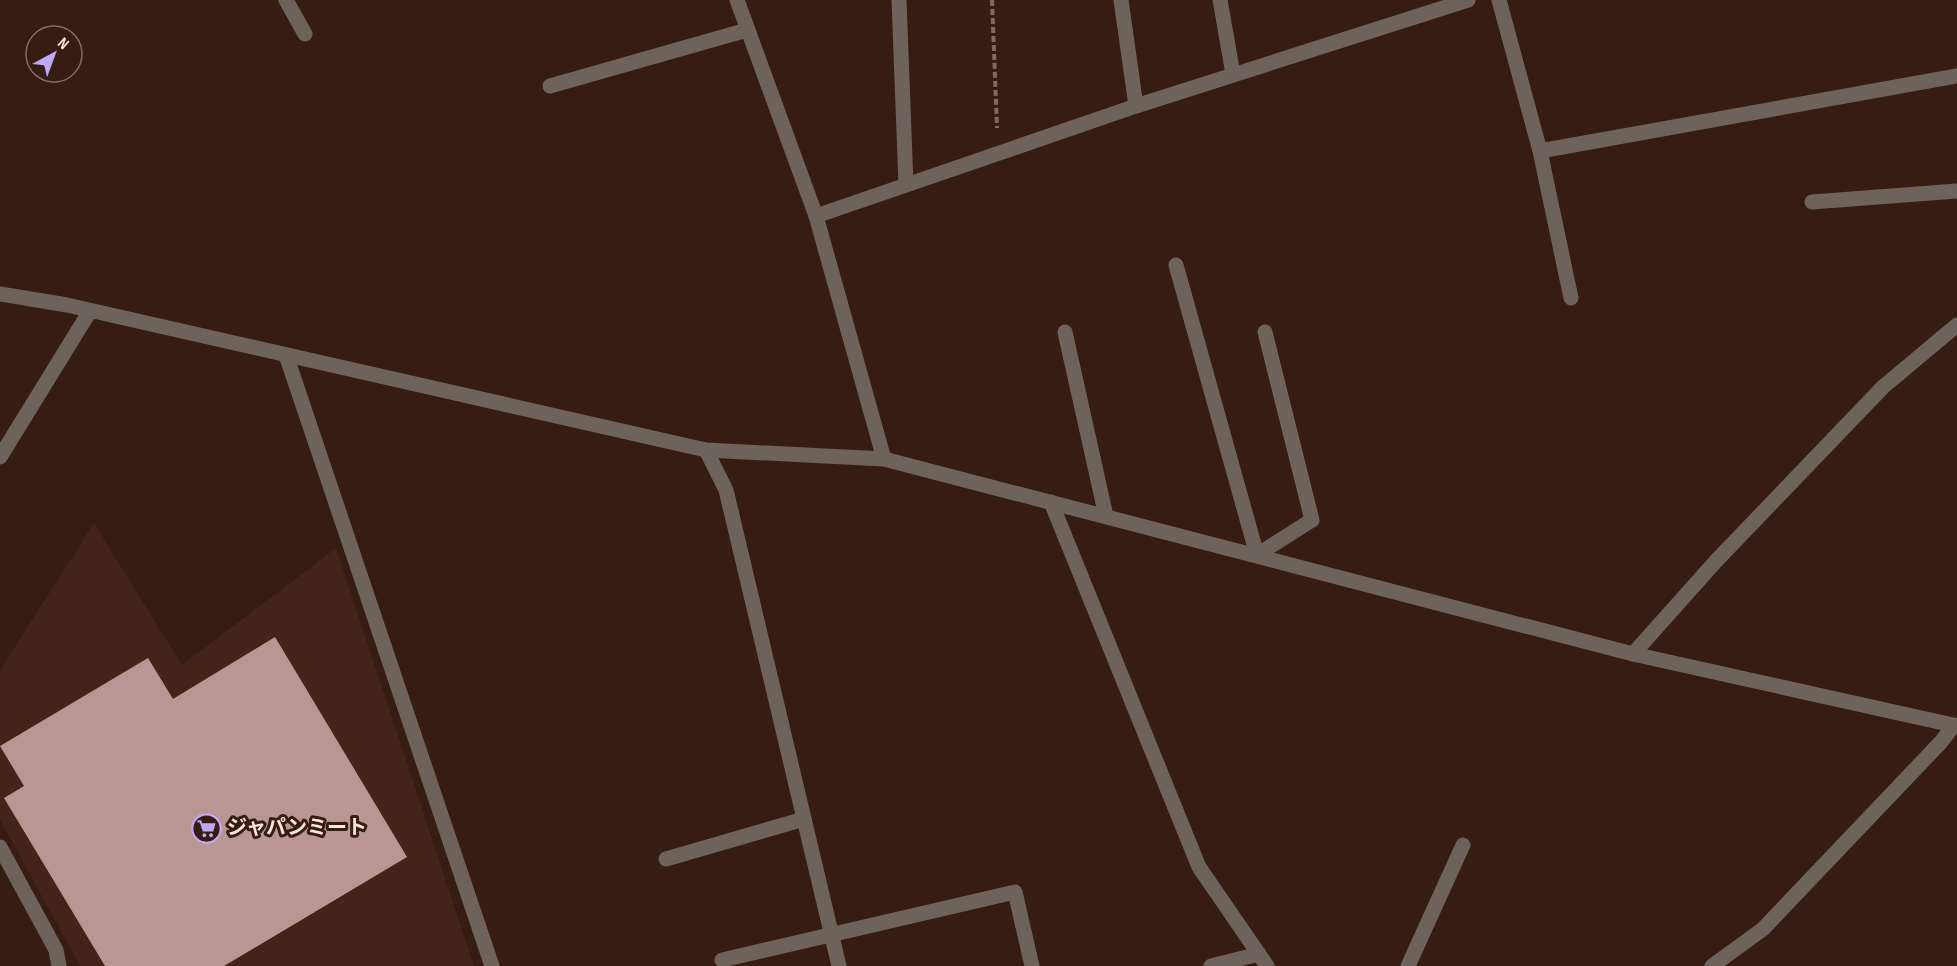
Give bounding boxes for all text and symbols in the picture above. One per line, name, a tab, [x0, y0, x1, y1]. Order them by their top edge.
north arrow	[24, 24, 84, 84]
text: N	[53, 34, 72, 54]
supermarket icon: ジャパンミート	[190, 812, 222, 844]
place label: ジャパンミート	[227, 816, 367, 840]

